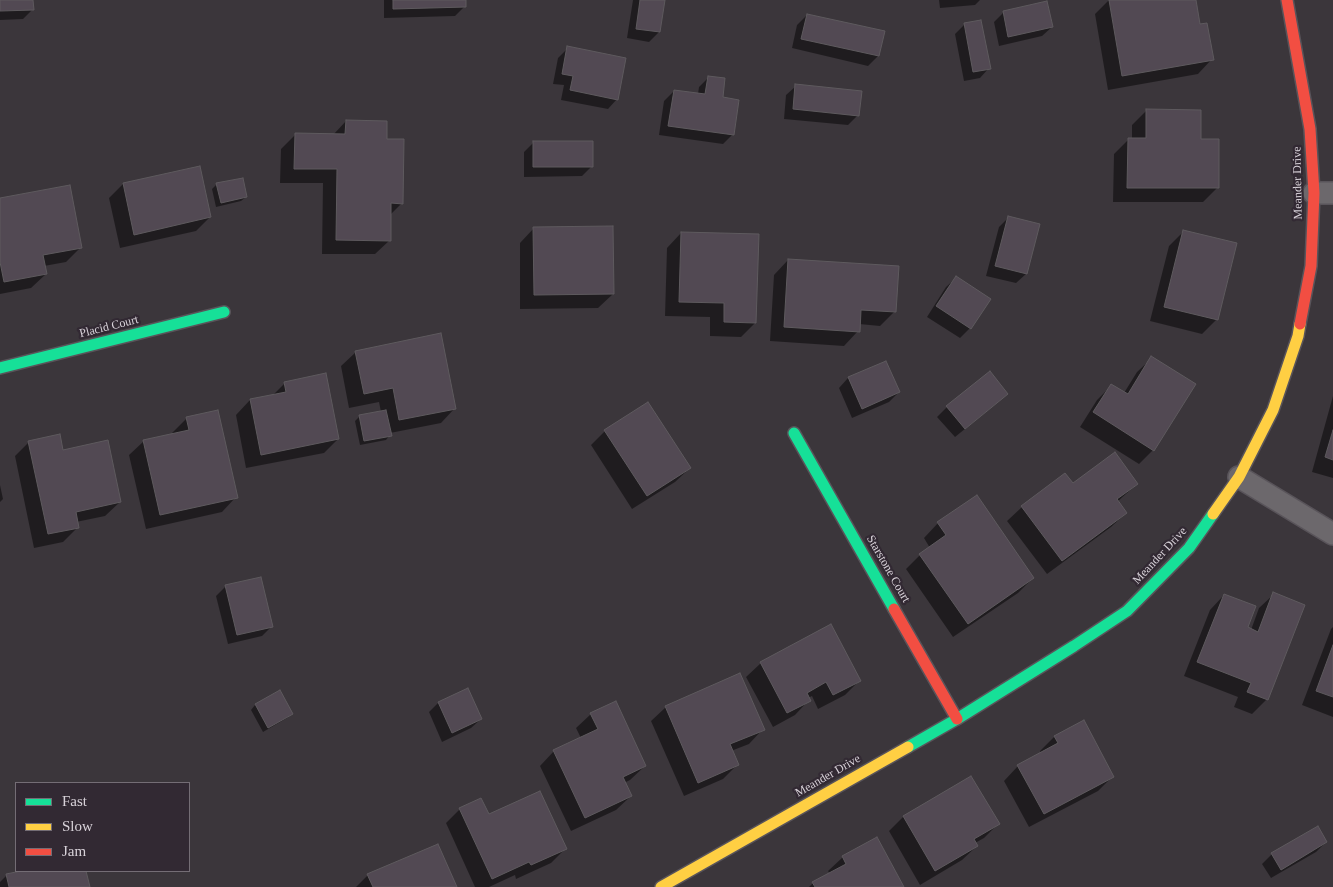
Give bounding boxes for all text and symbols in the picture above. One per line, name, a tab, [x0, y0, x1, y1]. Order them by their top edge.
street label: Meander Drive	[1290, 146, 1306, 220]
street label: Placid Court	[78, 313, 140, 341]
street label: Meander Drive	[1130, 524, 1190, 588]
street label: Starstone Court	[863, 533, 913, 605]
street label: Meander Drive	[793, 752, 863, 800]
legend	[15, 782, 190, 872]
text: Fast	[62, 793, 87, 809]
text: Slow	[62, 818, 93, 834]
text: Jam	[62, 843, 86, 859]

